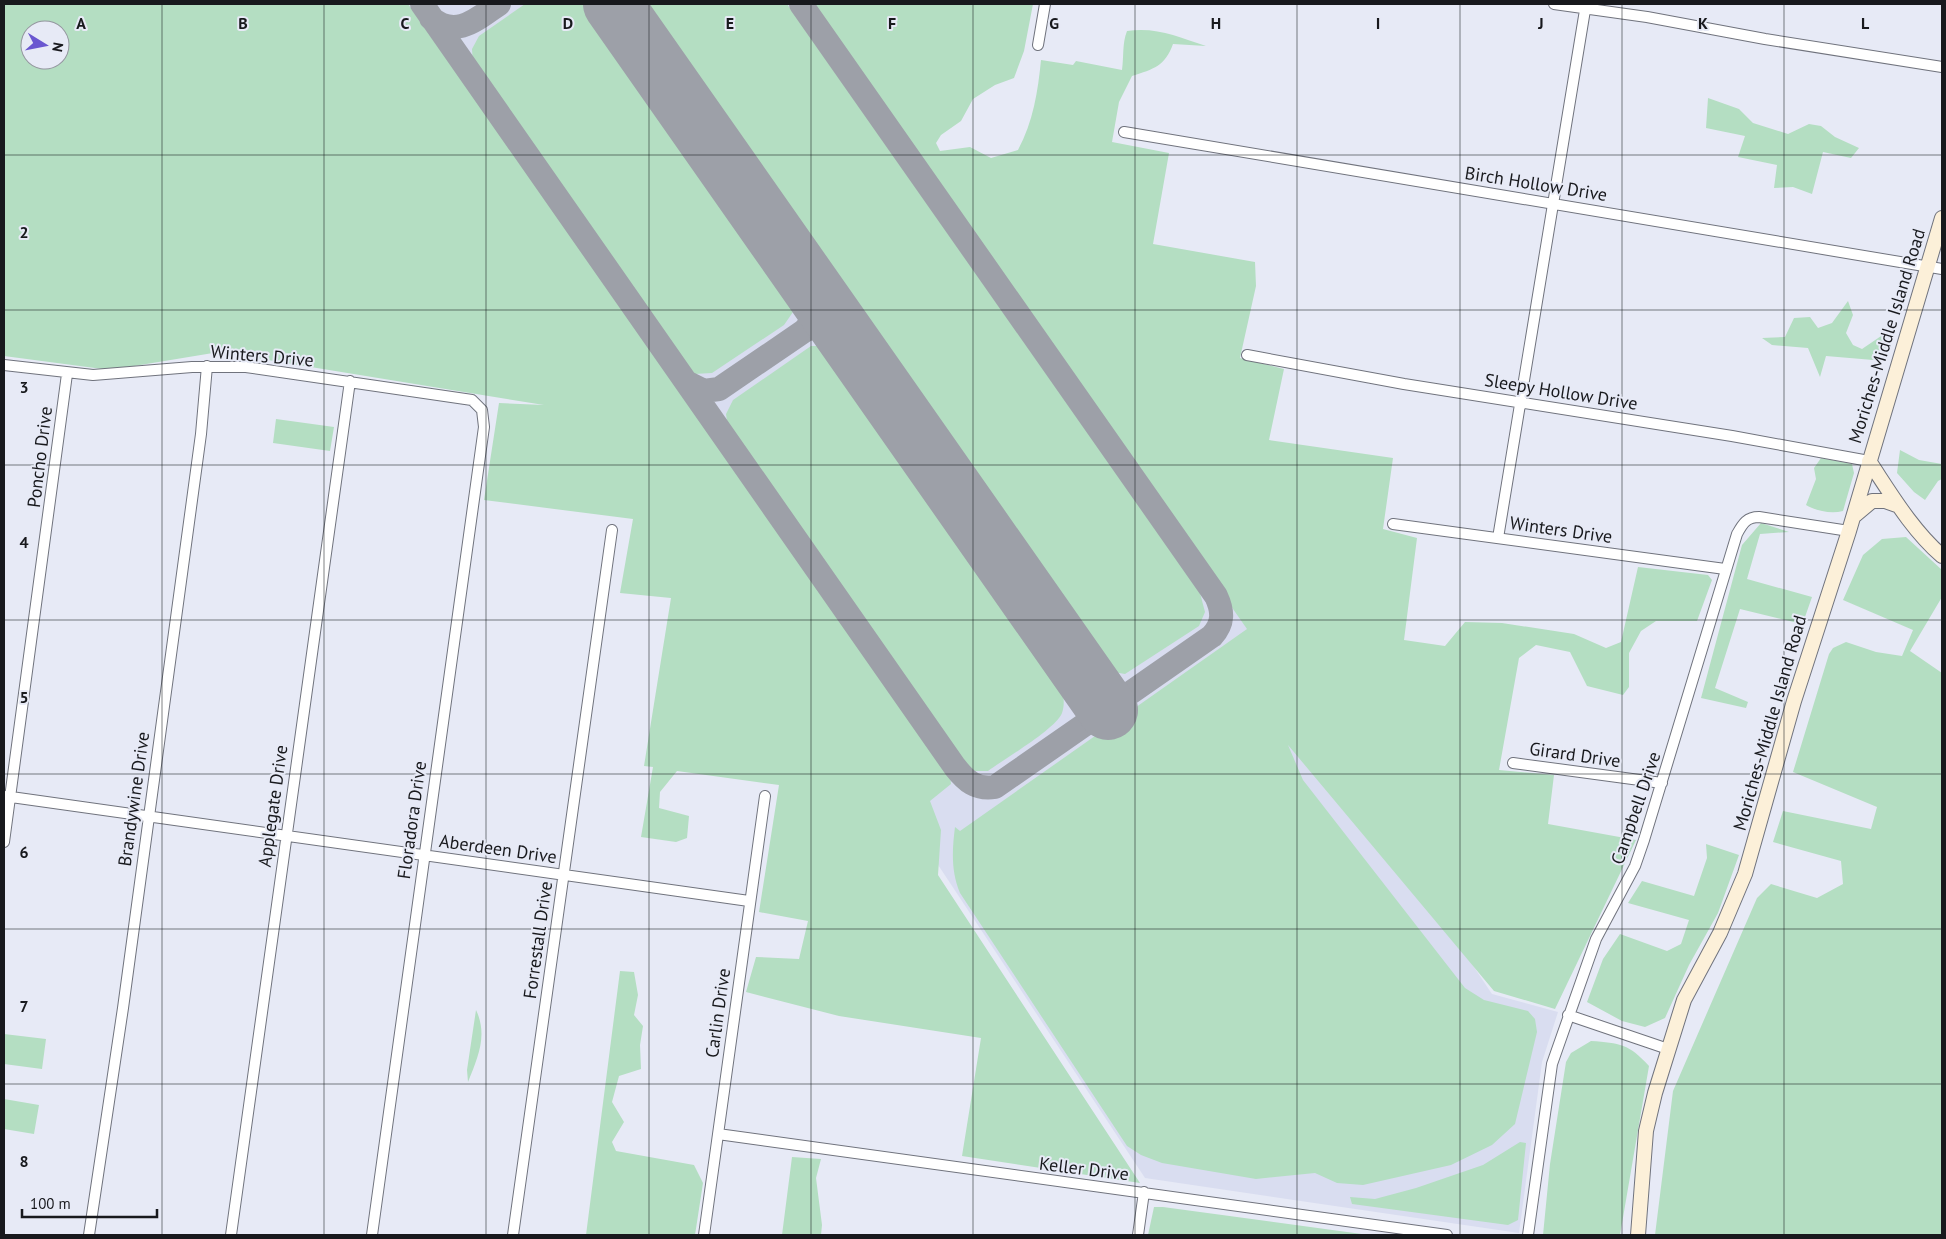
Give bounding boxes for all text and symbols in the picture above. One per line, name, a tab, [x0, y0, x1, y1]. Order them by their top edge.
text: A	[76, 13, 86, 33]
text: B	[238, 13, 248, 33]
text: C	[401, 13, 410, 33]
text: D	[563, 13, 573, 33]
text: E	[726, 13, 734, 33]
text: F	[888, 13, 896, 33]
text: G	[1049, 13, 1059, 33]
text: H	[1211, 13, 1221, 33]
text: I	[1376, 13, 1380, 33]
text: J	[1537, 13, 1544, 33]
text: K	[1698, 13, 1708, 33]
text: L	[1861, 13, 1870, 33]
north arrow	[20, 20, 70, 70]
text: N	[48, 41, 67, 53]
street label: Birch Hollow Drive	[1463, 161, 1609, 206]
text: 2	[19, 222, 29, 242]
street label: Moriches-Middle Island Road	[1843, 226, 1930, 446]
street label: Winters Drive	[210, 340, 315, 371]
street label: Sleepy Hollow Drive	[1483, 368, 1639, 415]
text: 3	[19, 377, 29, 397]
street label: Poncho Drive	[22, 405, 57, 509]
street label: Winters Drive	[1508, 511, 1614, 548]
text: 4	[19, 532, 29, 552]
street label: Moriches-Middle Island Road	[1728, 612, 1811, 833]
text: 5	[19, 687, 29, 707]
street label: Brandywine Drive	[113, 730, 154, 868]
street label: Girard Drive	[1528, 737, 1622, 772]
street label: Applegate Drive	[253, 743, 292, 868]
street label: Campbell Drive	[1605, 748, 1666, 867]
street label: Floradora Drive	[392, 760, 431, 880]
street label: Aberdeen Drive	[438, 829, 558, 868]
text: 6	[19, 842, 29, 862]
street label: Forrestall Drive	[518, 880, 557, 1000]
street label: Carlin Drive	[700, 967, 735, 1059]
text: 7	[19, 996, 29, 1016]
text: 8	[19, 1151, 29, 1171]
street label: Keller Drive	[1038, 1152, 1130, 1185]
scale bar	[22, 1186, 158, 1218]
text: 100 m	[30, 1194, 71, 1213]

